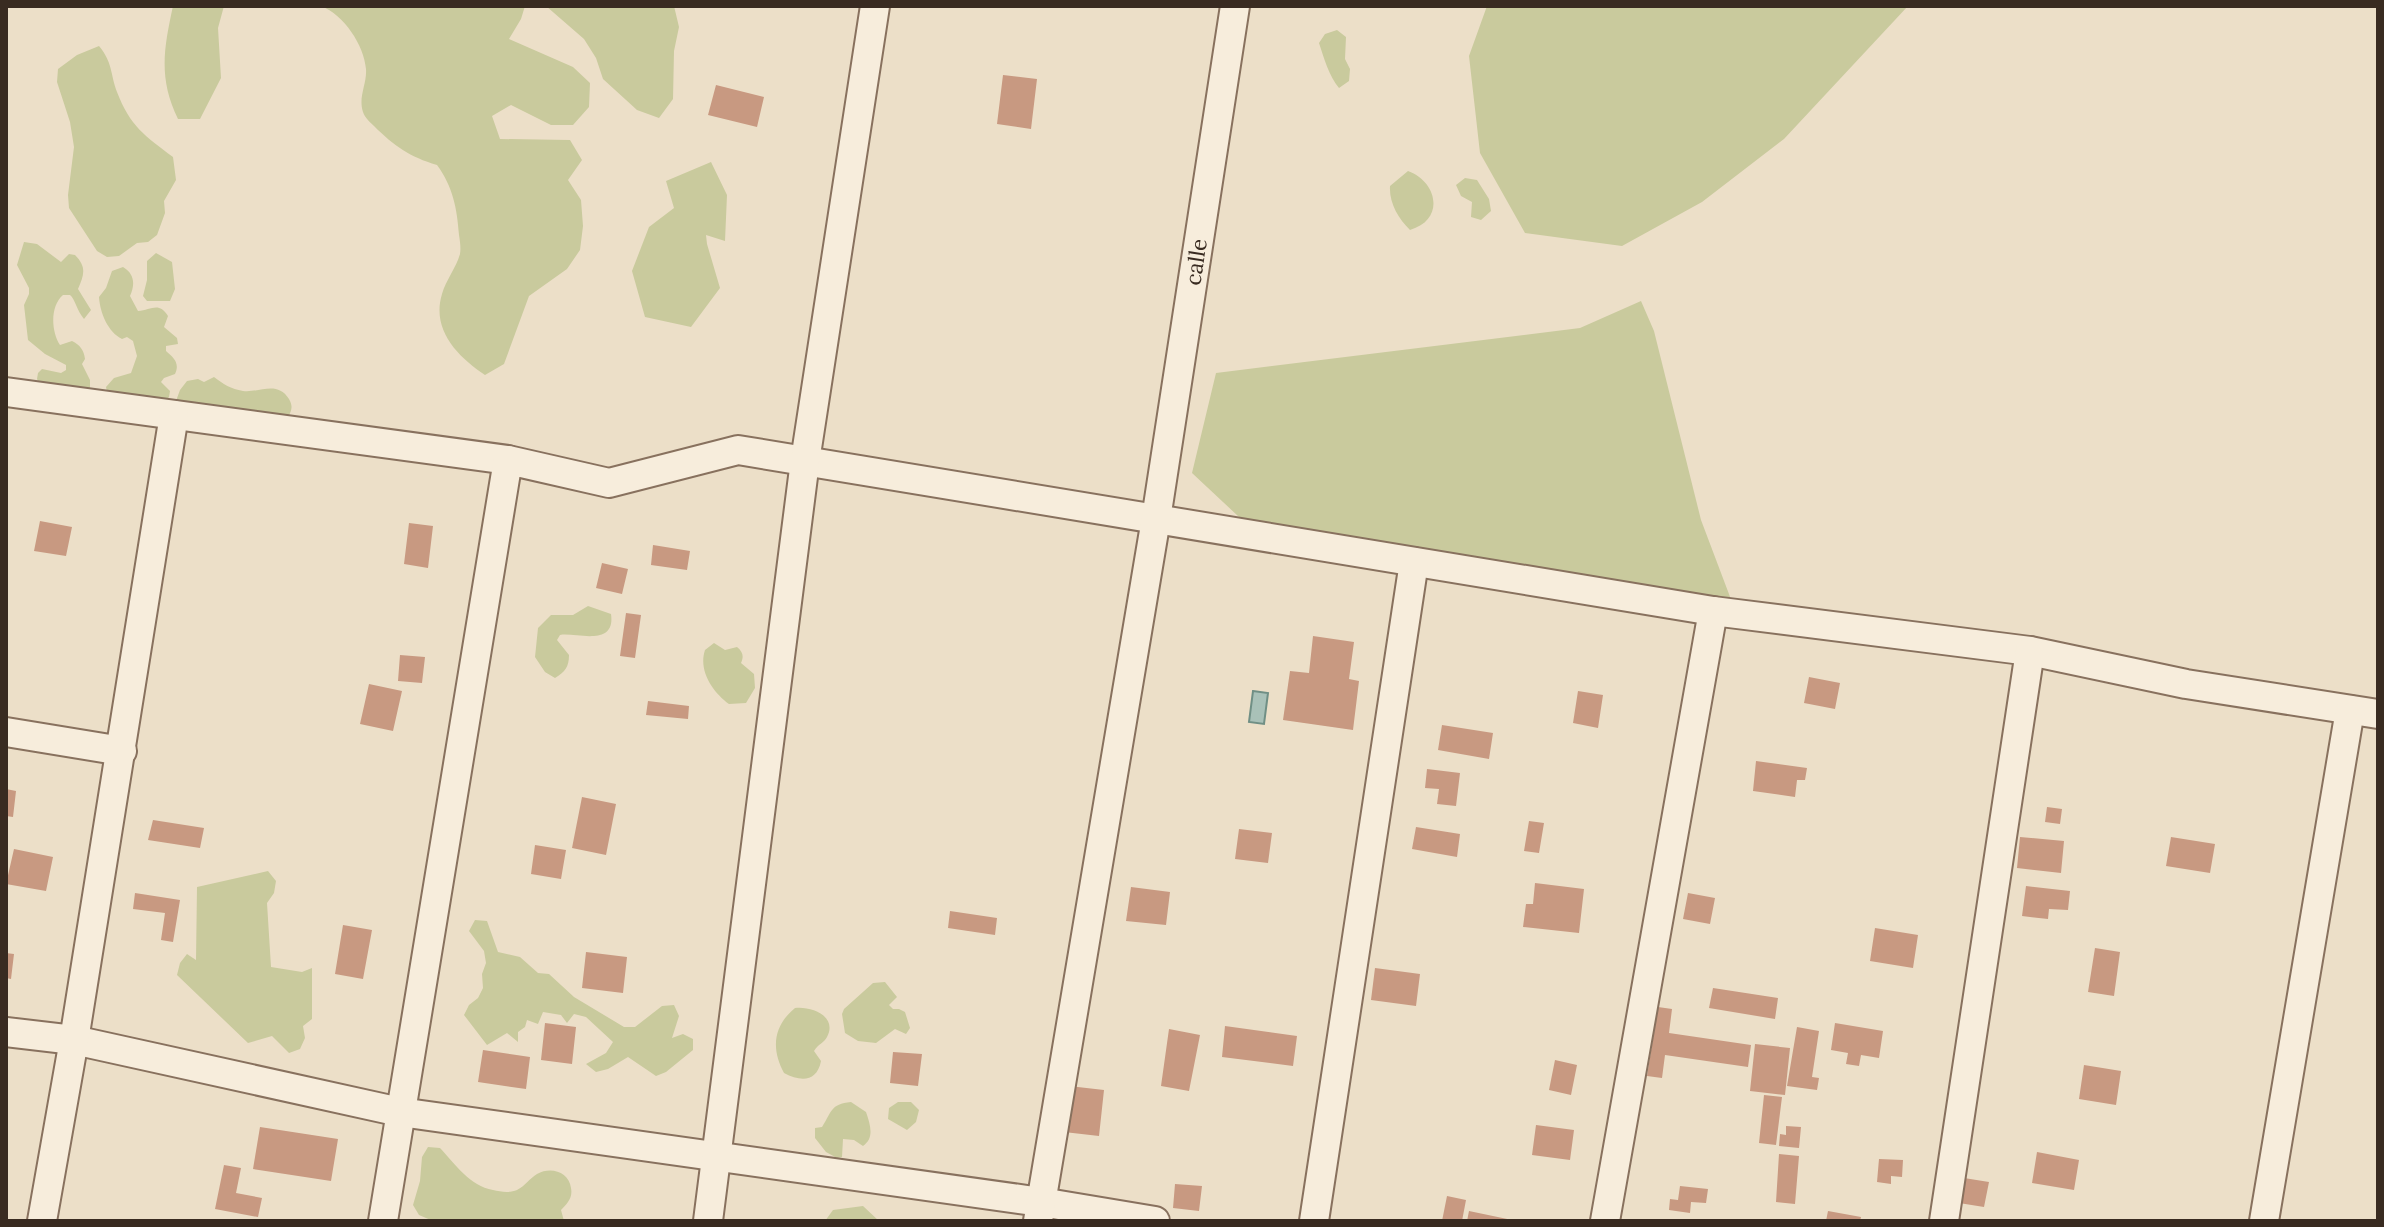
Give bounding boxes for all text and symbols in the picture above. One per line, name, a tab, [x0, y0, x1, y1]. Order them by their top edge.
street label: calle	[1178, 236, 1213, 287]

